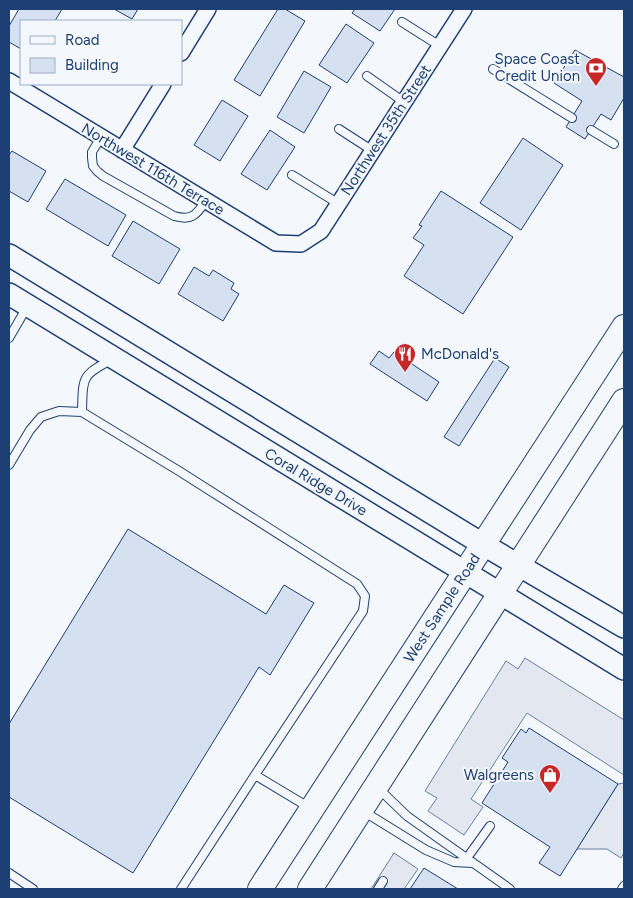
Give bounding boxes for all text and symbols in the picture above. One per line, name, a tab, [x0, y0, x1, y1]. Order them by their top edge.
legend	[20, 20, 182, 85]
text: Road	[65, 31, 100, 49]
place label: Space Coast Credit Union	[494, 50, 580, 85]
text: Building	[65, 56, 119, 74]
bank icon: Space Coast Credit Union	[584, 56, 608, 87]
street label: Northwest 35th Street	[337, 61, 435, 199]
street label: Northwest 116th Terrace	[78, 119, 228, 219]
restaurant icon: McDonald's	[393, 342, 417, 373]
place label: McDonald's	[421, 345, 499, 363]
street label: Coral Ridge Drive	[262, 444, 370, 520]
street label: West Sample Road	[400, 550, 484, 666]
shop icon: Walgreens	[538, 763, 562, 794]
place label: Walgreens	[464, 766, 534, 784]

